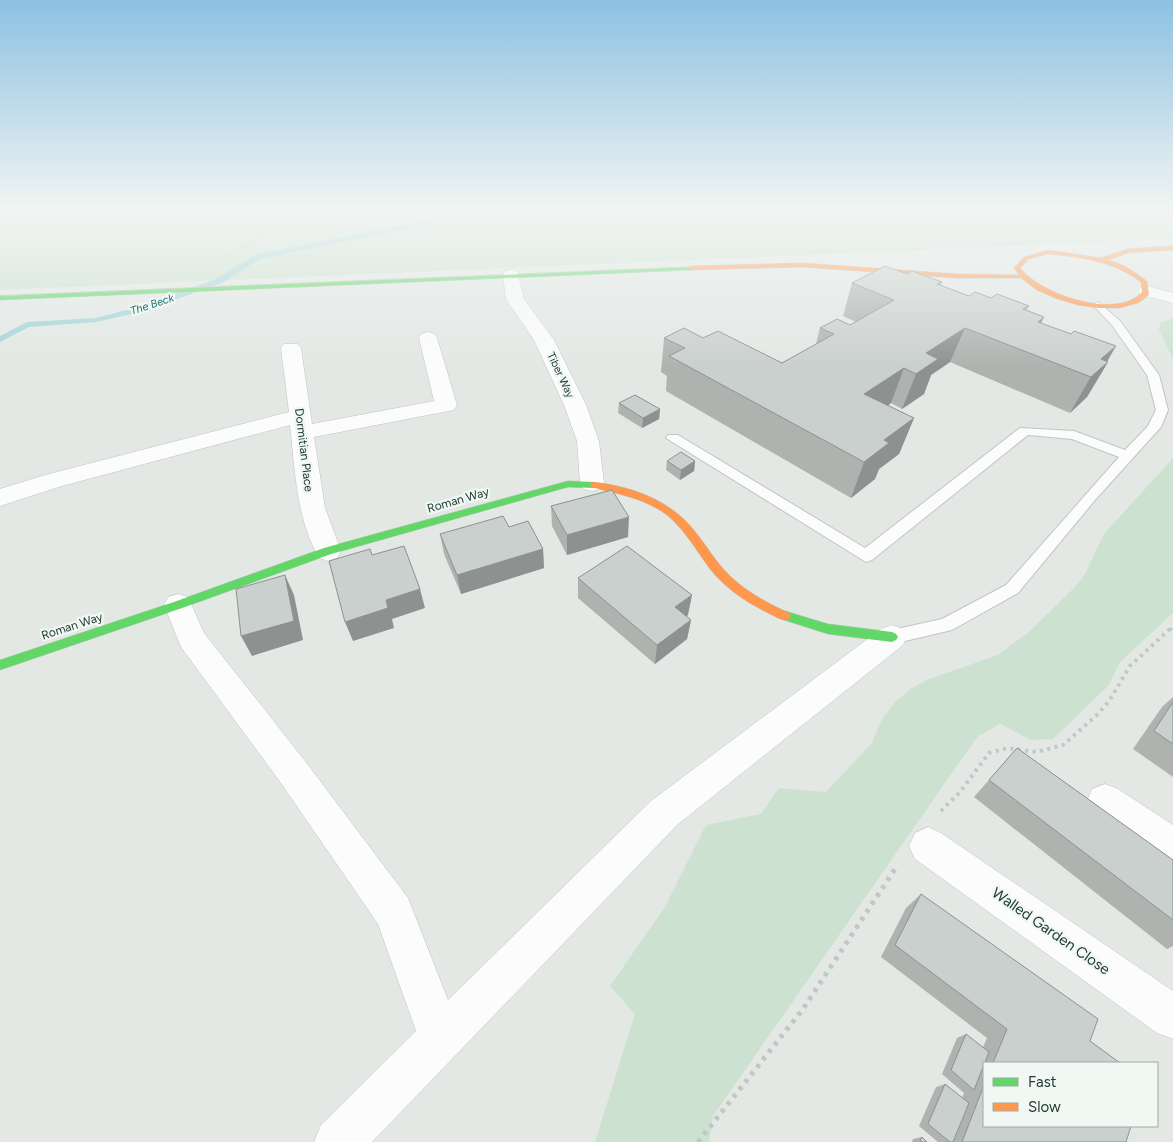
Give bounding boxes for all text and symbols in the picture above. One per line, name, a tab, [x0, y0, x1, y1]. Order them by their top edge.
water label: The Beck	[129, 291, 176, 318]
street label: Tiber Way	[544, 350, 577, 400]
street label: Dormitian Place	[292, 407, 316, 493]
street label: Roman Way	[425, 484, 491, 516]
street label: Roman Way	[39, 609, 105, 643]
street label: Walled Garden Close	[989, 884, 1113, 978]
legend	[983, 1062, 1158, 1127]
text: Fast	[1028, 1073, 1057, 1091]
text: Slow	[1028, 1098, 1061, 1116]

